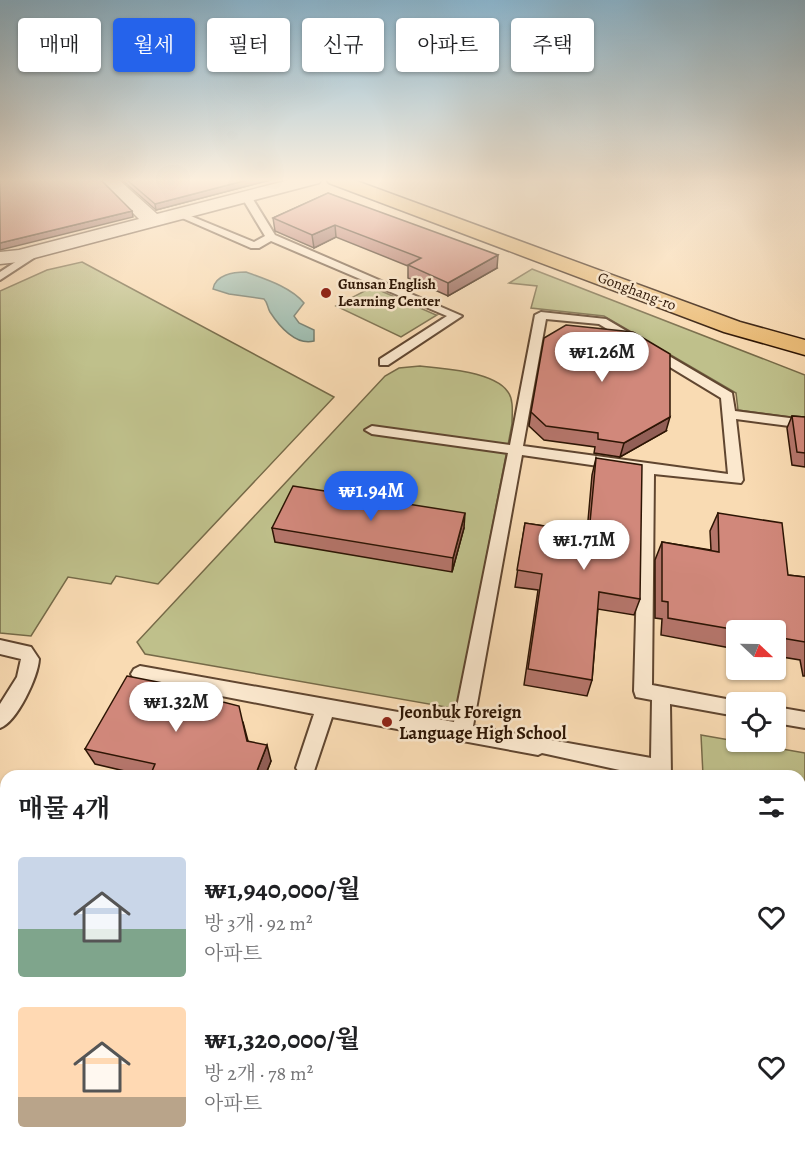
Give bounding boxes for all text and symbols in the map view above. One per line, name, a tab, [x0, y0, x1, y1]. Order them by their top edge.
chip: 매매	[18, 18, 101, 72]
chip: 월세	[113, 18, 195, 72]
chip: 필터	[207, 18, 290, 72]
chip: 신규	[302, 18, 384, 72]
chip: 아파트	[396, 18, 499, 72]
chip: 주택	[511, 18, 594, 72]
street label: Gonghang-ro	[595, 267, 679, 315]
place label: Gunsan English Learning Center	[338, 274, 440, 311]
marker: Gunsan English Learning Center	[319, 286, 333, 300]
pin: ₩1.26M	[553, 332, 651, 383]
text: ₩1.26M	[569, 338, 635, 365]
pin: ₩1.94M	[322, 471, 420, 522]
text: ₩1.94M	[338, 477, 404, 504]
pin: ₩1.71M	[535, 520, 633, 571]
text: ₩1.71M	[553, 526, 615, 553]
north arrow	[726, 620, 786, 680]
map controls	[726, 620, 786, 752]
pin: ₩1.32M	[127, 682, 225, 733]
text: ₩1.32M	[143, 688, 209, 715]
button: locate	[726, 692, 786, 752]
place label: Jeonbuk Foreign Language High School	[399, 700, 567, 745]
marker: Jeonbuk Foreign Language High School	[380, 715, 394, 729]
icon: filters	[755, 790, 788, 823]
text: 매물 4개	[18, 791, 110, 826]
text: ₩1,940,000/월	[204, 872, 361, 907]
icon: home	[66, 881, 138, 953]
icon: heart	[755, 901, 788, 934]
text: 방 3개 · 92 m²	[204, 910, 313, 937]
text: 아파트	[204, 940, 262, 967]
text: ₩1,320,000/월	[204, 1022, 360, 1057]
icon: home	[66, 1031, 138, 1103]
icon: heart	[755, 1051, 788, 1084]
text: 방 2개 · 78 m²	[204, 1060, 313, 1087]
text: 아파트	[204, 1090, 262, 1117]

